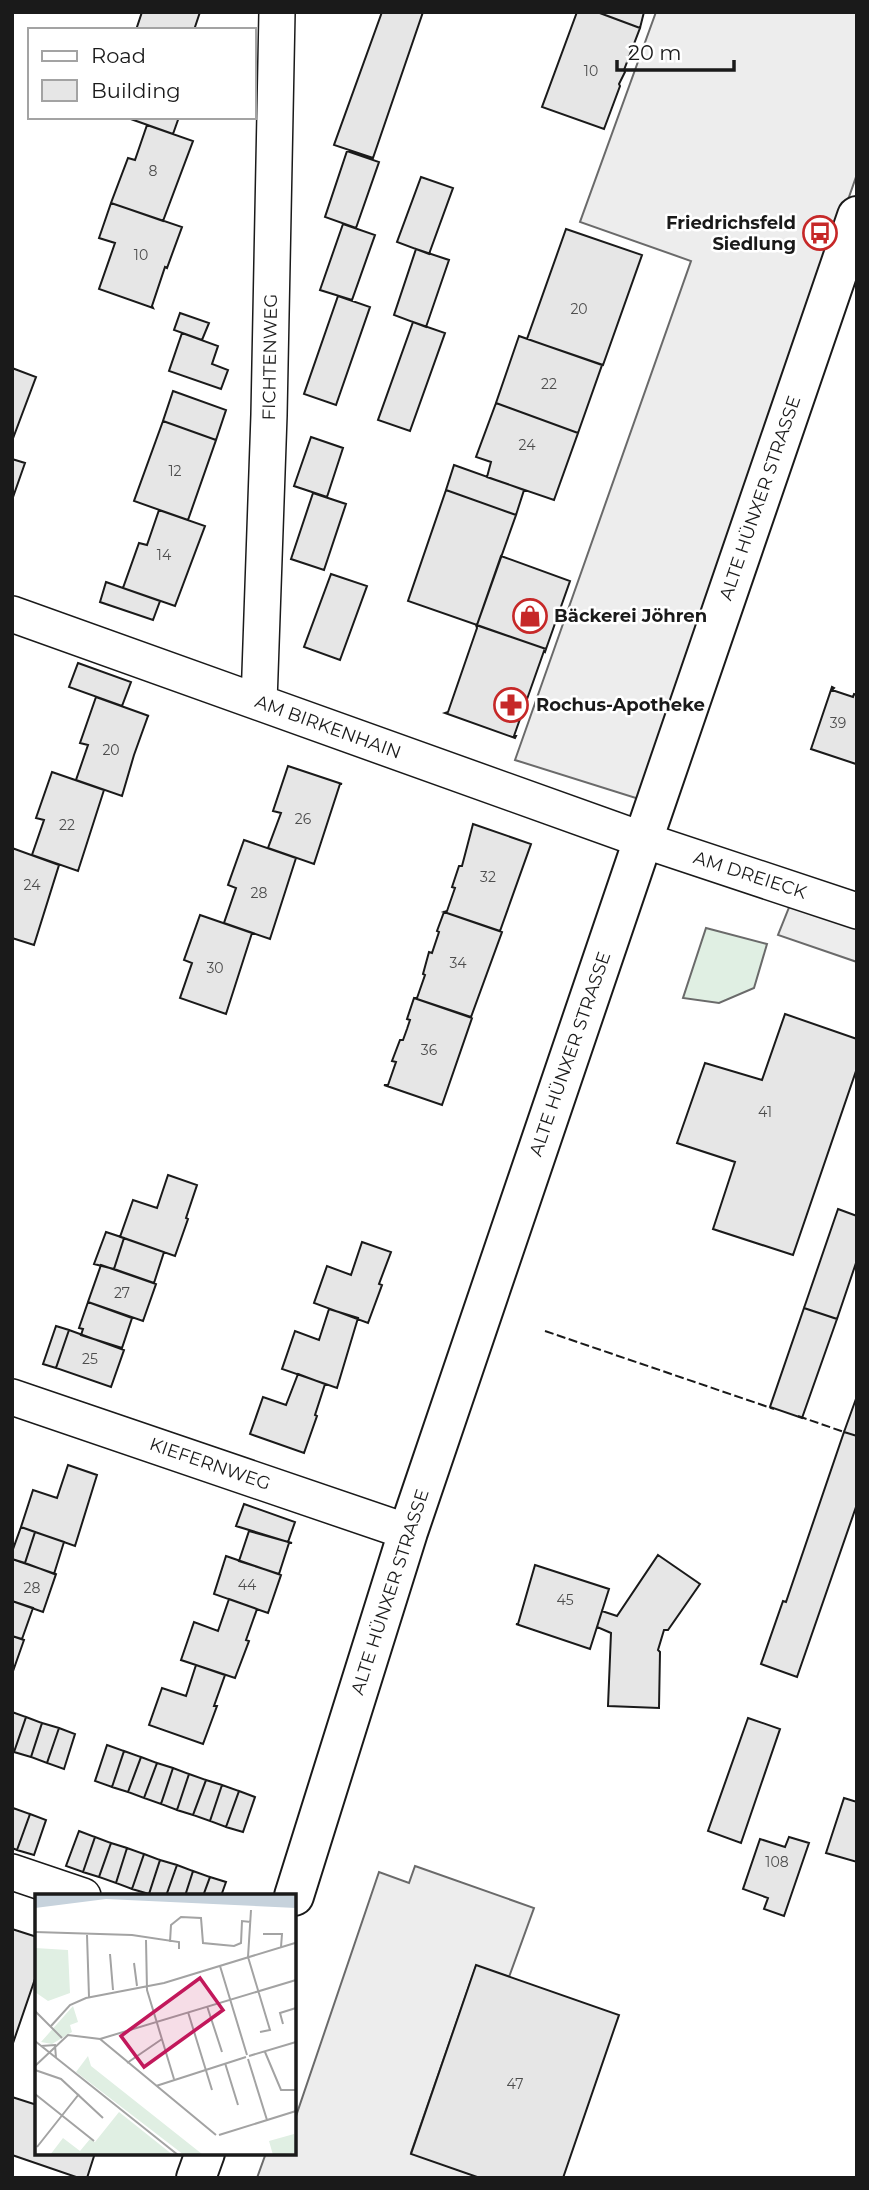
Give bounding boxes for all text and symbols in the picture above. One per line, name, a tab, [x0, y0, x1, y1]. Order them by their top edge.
legend	[28, 28, 256, 119]
scale bar	[617, 28, 734, 72]
text: 20 m	[628, 40, 682, 65]
text: Road	[91, 43, 146, 68]
house number: 10	[584, 62, 598, 80]
text: Building	[91, 78, 181, 103]
house number: 8	[149, 162, 158, 180]
place label: Friedrichsfeld Siedlung	[666, 212, 796, 255]
bus stop icon: Friedrichsfeld Siedlung	[801, 214, 839, 252]
house number: 10	[134, 246, 148, 264]
street label: FICHTENWEG	[258, 294, 282, 420]
house number: 20	[570, 300, 588, 318]
house number: 22	[541, 375, 557, 393]
street label: ALTE HÜNXER STRASSE	[715, 393, 805, 603]
house number: 24	[519, 436, 536, 454]
house number: 12	[168, 462, 182, 480]
house number: 14	[157, 546, 172, 564]
shop icon: Bäckerei Jöhren	[511, 597, 549, 635]
place label: Bäckerei Jöhren	[554, 605, 707, 627]
pharmacy icon: Rochus-Apotheke	[492, 686, 530, 724]
street label: AM BIRKENHAIN	[252, 690, 404, 764]
place label: Rochus-Apotheke	[536, 694, 705, 716]
house number: 39	[830, 714, 846, 732]
house number: 20	[102, 741, 120, 759]
house number: 26	[295, 810, 312, 828]
house number: 22	[59, 816, 75, 834]
street label: AM DREIECK	[691, 846, 810, 904]
house number: 32	[480, 868, 496, 886]
house number: 24	[24, 876, 41, 894]
house number: 28	[251, 884, 268, 902]
street label: ALTE HÜNXER STRASSE	[525, 949, 615, 1159]
house number: 34	[449, 954, 467, 972]
house number: 30	[206, 959, 224, 977]
house number: 36	[421, 1041, 438, 1059]
house number: 41	[758, 1103, 772, 1121]
house number: 27	[114, 1284, 130, 1302]
house number: 25	[82, 1350, 98, 1368]
street label: KIEFERNWEG	[147, 1433, 273, 1495]
street label: ALTE HÜNXER STRASSE	[346, 1486, 434, 1698]
house number: 44	[238, 1576, 257, 1594]
house number: 28	[24, 1579, 41, 1597]
house number: 45	[556, 1591, 574, 1609]
house number: 108	[765, 1853, 789, 1871]
inset map	[35, 1894, 296, 2155]
house number: 47	[507, 2075, 523, 2093]

